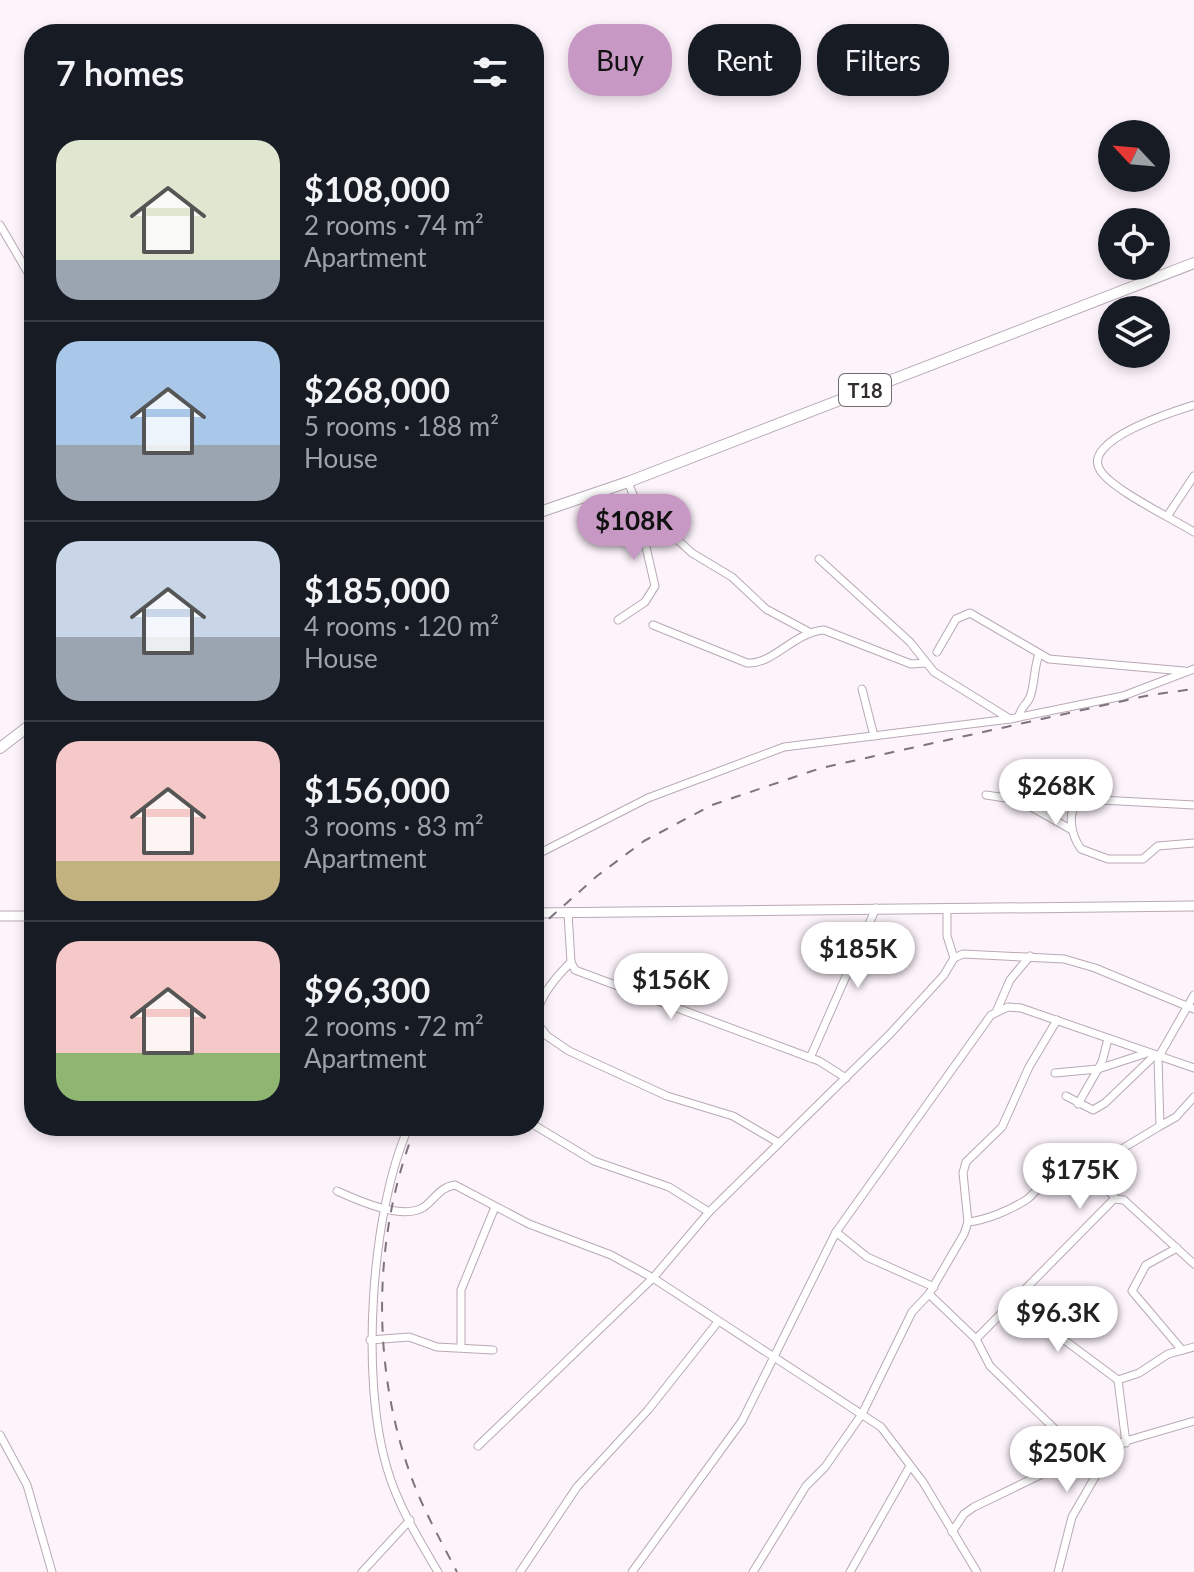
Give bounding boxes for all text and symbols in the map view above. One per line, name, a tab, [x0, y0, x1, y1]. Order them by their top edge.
chip: Buy	[568, 24, 672, 96]
chip: Rent	[688, 24, 801, 96]
chip: Filters	[817, 24, 949, 96]
icon: filters	[468, 50, 512, 94]
text: 7 homes	[56, 52, 184, 93]
north arrow	[1098, 120, 1170, 192]
map controls	[1098, 120, 1170, 368]
text: $108,000	[304, 168, 450, 209]
icon: home	[120, 172, 216, 268]
button: locate	[1098, 208, 1170, 280]
text: 2 rooms · 74 m²	[304, 209, 484, 241]
text: Apartment	[304, 241, 427, 273]
button: layers	[1098, 296, 1170, 368]
text: $268,000	[304, 369, 450, 410]
icon: home	[120, 373, 216, 469]
road number: T18	[839, 374, 891, 406]
text: 5 rooms · 188 m²	[304, 410, 499, 442]
text: House	[304, 442, 378, 474]
pin: $108K	[578, 494, 690, 562]
text: $108K	[595, 504, 673, 536]
text: $185,000	[304, 569, 450, 610]
icon: home	[120, 573, 216, 669]
text: 4 rooms · 120 m²	[304, 610, 499, 642]
text: House	[304, 642, 378, 674]
pin: $268K	[1000, 759, 1112, 827]
text: $156,000	[304, 769, 450, 810]
text: $268K	[1017, 769, 1095, 801]
icon: home	[120, 773, 216, 869]
text: 3 rooms · 83 m²	[304, 810, 484, 842]
text: Apartment	[304, 842, 427, 874]
pin: $185K	[802, 922, 914, 990]
text: $185K	[819, 932, 897, 964]
pin: $156K	[615, 953, 727, 1021]
text: $156K	[632, 963, 710, 995]
text: $96,300	[304, 969, 430, 1010]
icon: home	[120, 973, 216, 1069]
text: 2 rooms · 72 m²	[304, 1010, 484, 1042]
text: Apartment	[304, 1042, 427, 1074]
pin: $175K	[1024, 1143, 1136, 1211]
text: $175K	[1041, 1153, 1119, 1185]
pin: $96.3K	[993, 1286, 1123, 1354]
text: $96.3K	[1016, 1296, 1100, 1328]
pin: $250K	[1011, 1426, 1123, 1494]
text: $250K	[1028, 1436, 1106, 1468]

